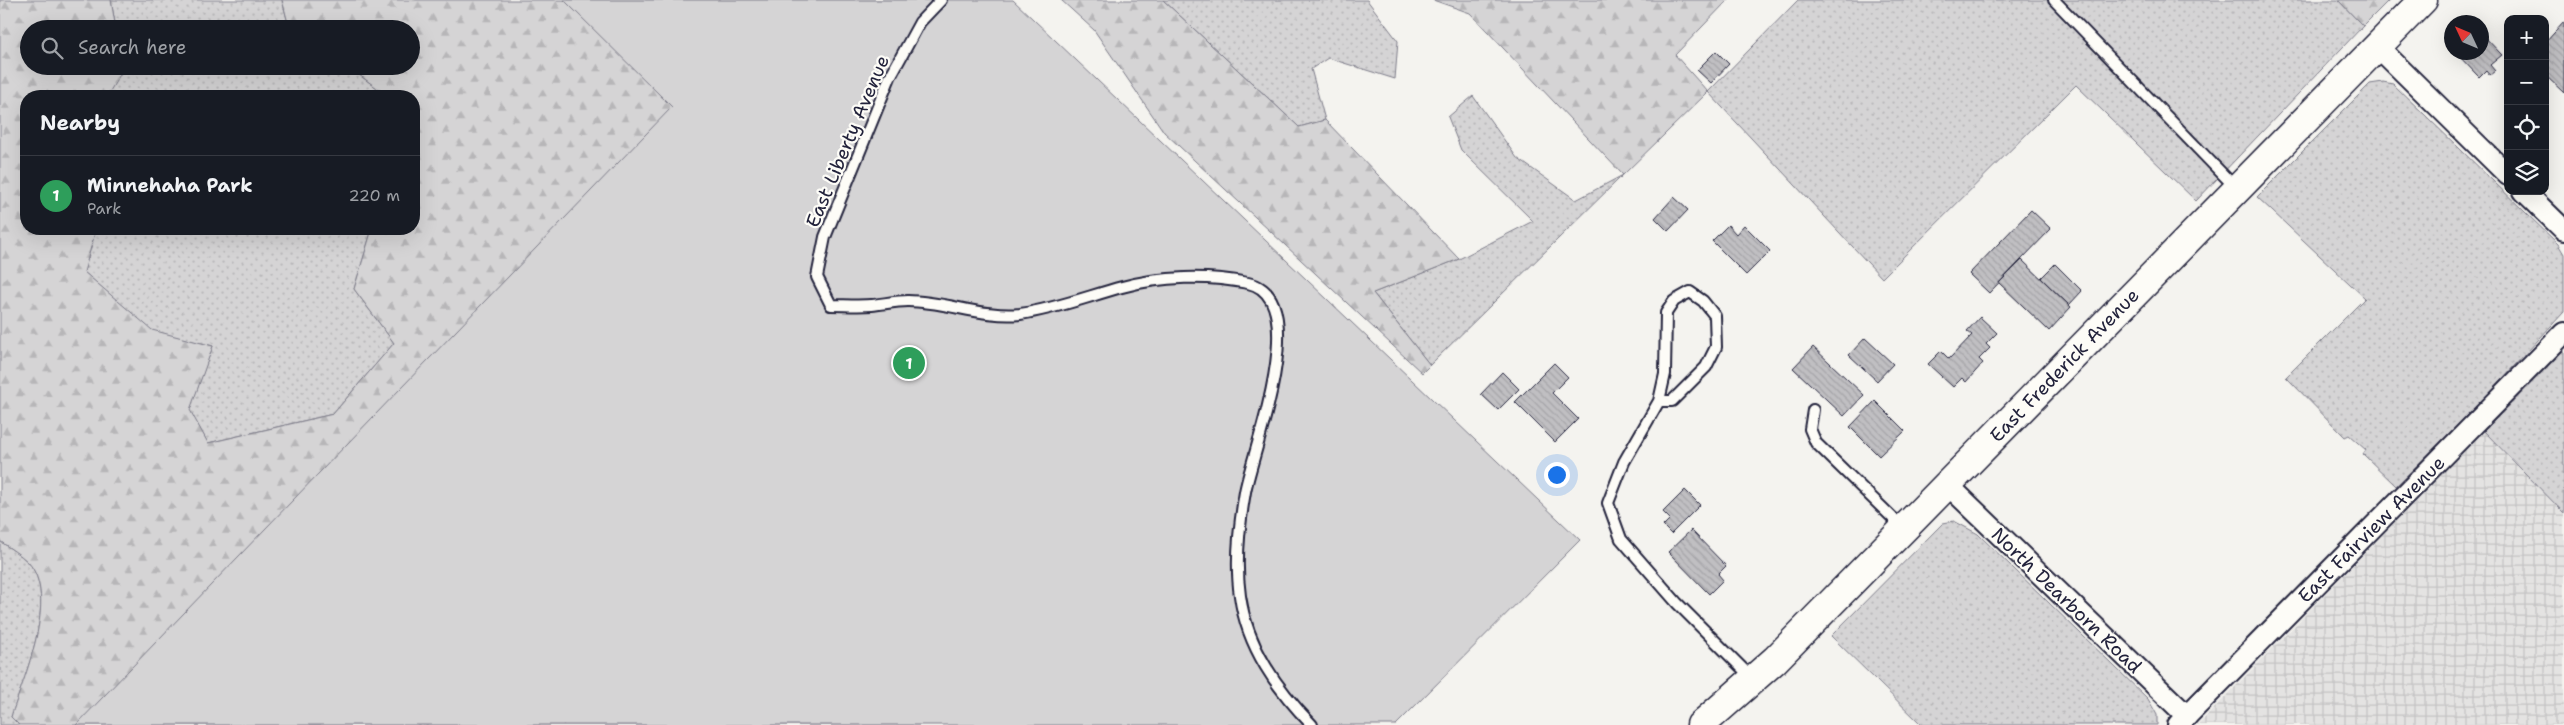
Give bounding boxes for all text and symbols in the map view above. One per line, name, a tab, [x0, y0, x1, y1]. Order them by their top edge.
north arrow	[2444, 15, 2489, 60]
map controls	[2504, 15, 2549, 195]
button: +	[2504, 15, 2549, 60]
search box	[20, 20, 420, 75]
icon: search	[38, 34, 66, 62]
text: Search here	[78, 35, 187, 60]
street label: East Liberty Avenue	[800, 51, 895, 231]
button: −	[2504, 60, 2549, 105]
button: locate	[2504, 105, 2549, 150]
text: Nearby	[40, 109, 120, 137]
button: layers	[2504, 150, 2549, 195]
text: Minnehaha Park	[87, 173, 253, 198]
text: 1	[52, 185, 60, 206]
text: 220 m	[348, 185, 400, 206]
text: Park	[87, 198, 121, 219]
street label: East Frederick Avenue	[1984, 283, 2144, 448]
pin: 1	[893, 344, 925, 382]
street label: East Fairview Avenue	[2292, 450, 2450, 608]
your location	[1544, 462, 1570, 488]
street label: North Dearborn Road	[1986, 522, 2147, 679]

